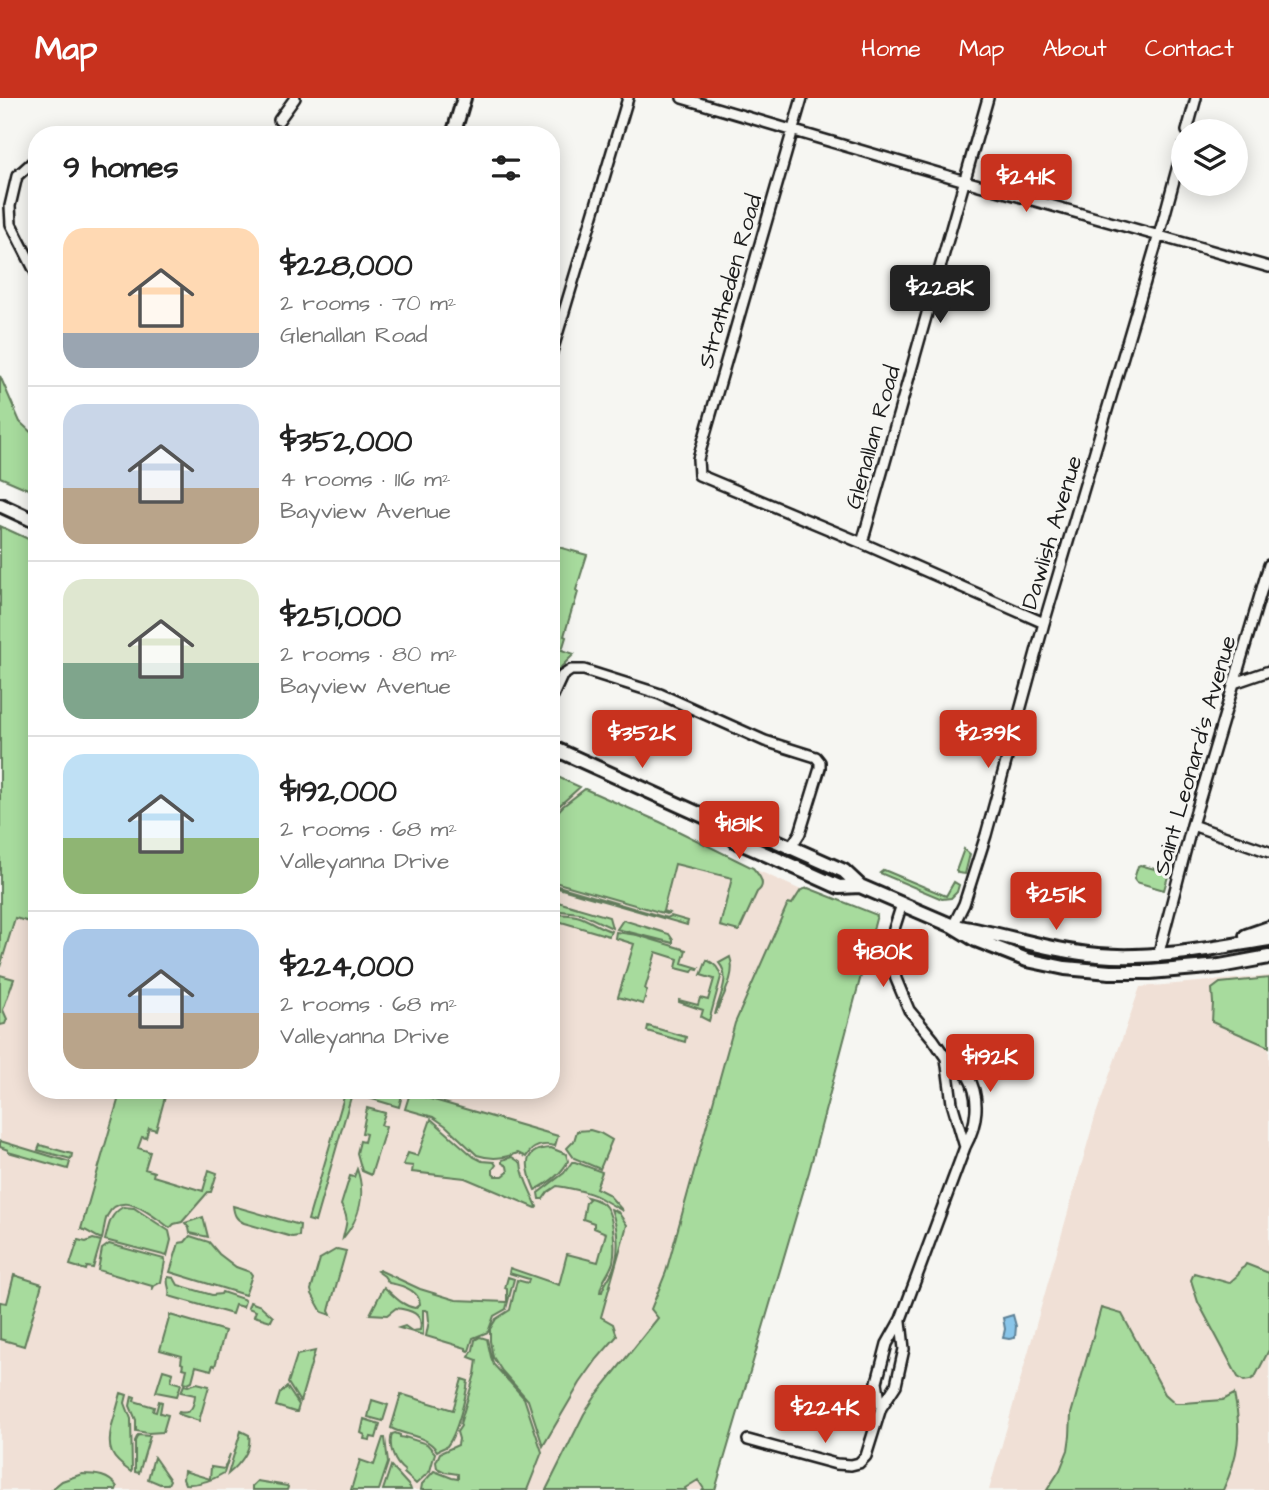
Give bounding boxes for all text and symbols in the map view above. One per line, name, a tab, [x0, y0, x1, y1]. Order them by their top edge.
text: Map	[35, 26, 97, 72]
text: Home	[861, 32, 921, 66]
text: Map	[959, 32, 1004, 66]
text: About	[1042, 32, 1107, 66]
text: Contact	[1145, 32, 1234, 66]
map controls	[1171, 119, 1248, 196]
button: layers	[1171, 119, 1248, 196]
text: 9 homes	[63, 147, 178, 189]
icon: filters	[487, 149, 525, 187]
pin: $241K	[977, 155, 1075, 214]
text: $241K	[997, 161, 1055, 193]
street label: Stratheden Road	[690, 190, 770, 372]
text: $228,000	[280, 245, 413, 287]
icon: home	[119, 256, 203, 340]
pin: $228K	[891, 266, 989, 325]
text: $228K	[906, 272, 974, 304]
text: 2 rooms · 70 m²	[280, 287, 456, 319]
text: Glenallan Road	[280, 319, 428, 351]
street label: Glenallan Road	[837, 362, 909, 513]
text: $352,000	[280, 421, 412, 463]
icon: home	[119, 432, 203, 516]
street label: Dawlish Avenue	[1013, 451, 1091, 613]
text: 4 rooms · 116 m²	[280, 463, 451, 495]
text: Bayview Avenue	[280, 495, 451, 527]
text: $251,000	[280, 596, 401, 638]
icon: home	[119, 607, 203, 691]
street label: Saint Leonard's Avenue	[1145, 632, 1245, 879]
text: 2 rooms · 80 m²	[280, 638, 457, 670]
text: Bayview Avenue	[280, 670, 451, 702]
pin: $352K	[593, 710, 691, 770]
pin: $239K	[939, 710, 1037, 770]
text: $352K	[608, 717, 676, 749]
text: $239K	[956, 717, 1020, 749]
text: $192,000	[280, 771, 397, 813]
icon: home	[119, 782, 203, 866]
pin: $181K	[690, 802, 788, 861]
text: $181K	[715, 808, 763, 840]
text: 2 rooms · 68 m²	[280, 813, 457, 845]
text: Valleyanna Drive	[280, 845, 450, 877]
pin: $251K	[1007, 872, 1105, 932]
text: $251K	[1026, 879, 1086, 911]
pin: $180K	[834, 930, 932, 989]
text: $180K	[853, 936, 913, 968]
text: $224,000	[280, 946, 414, 988]
icon: home	[119, 957, 203, 1041]
text: 2 rooms · 68 m²	[280, 988, 457, 1020]
text: Valleyanna Drive	[280, 1020, 450, 1052]
pin: $192K	[941, 1034, 1039, 1094]
text: $192K	[962, 1041, 1018, 1073]
pin: $224K	[776, 1386, 874, 1445]
text: $224K	[791, 1392, 859, 1424]

